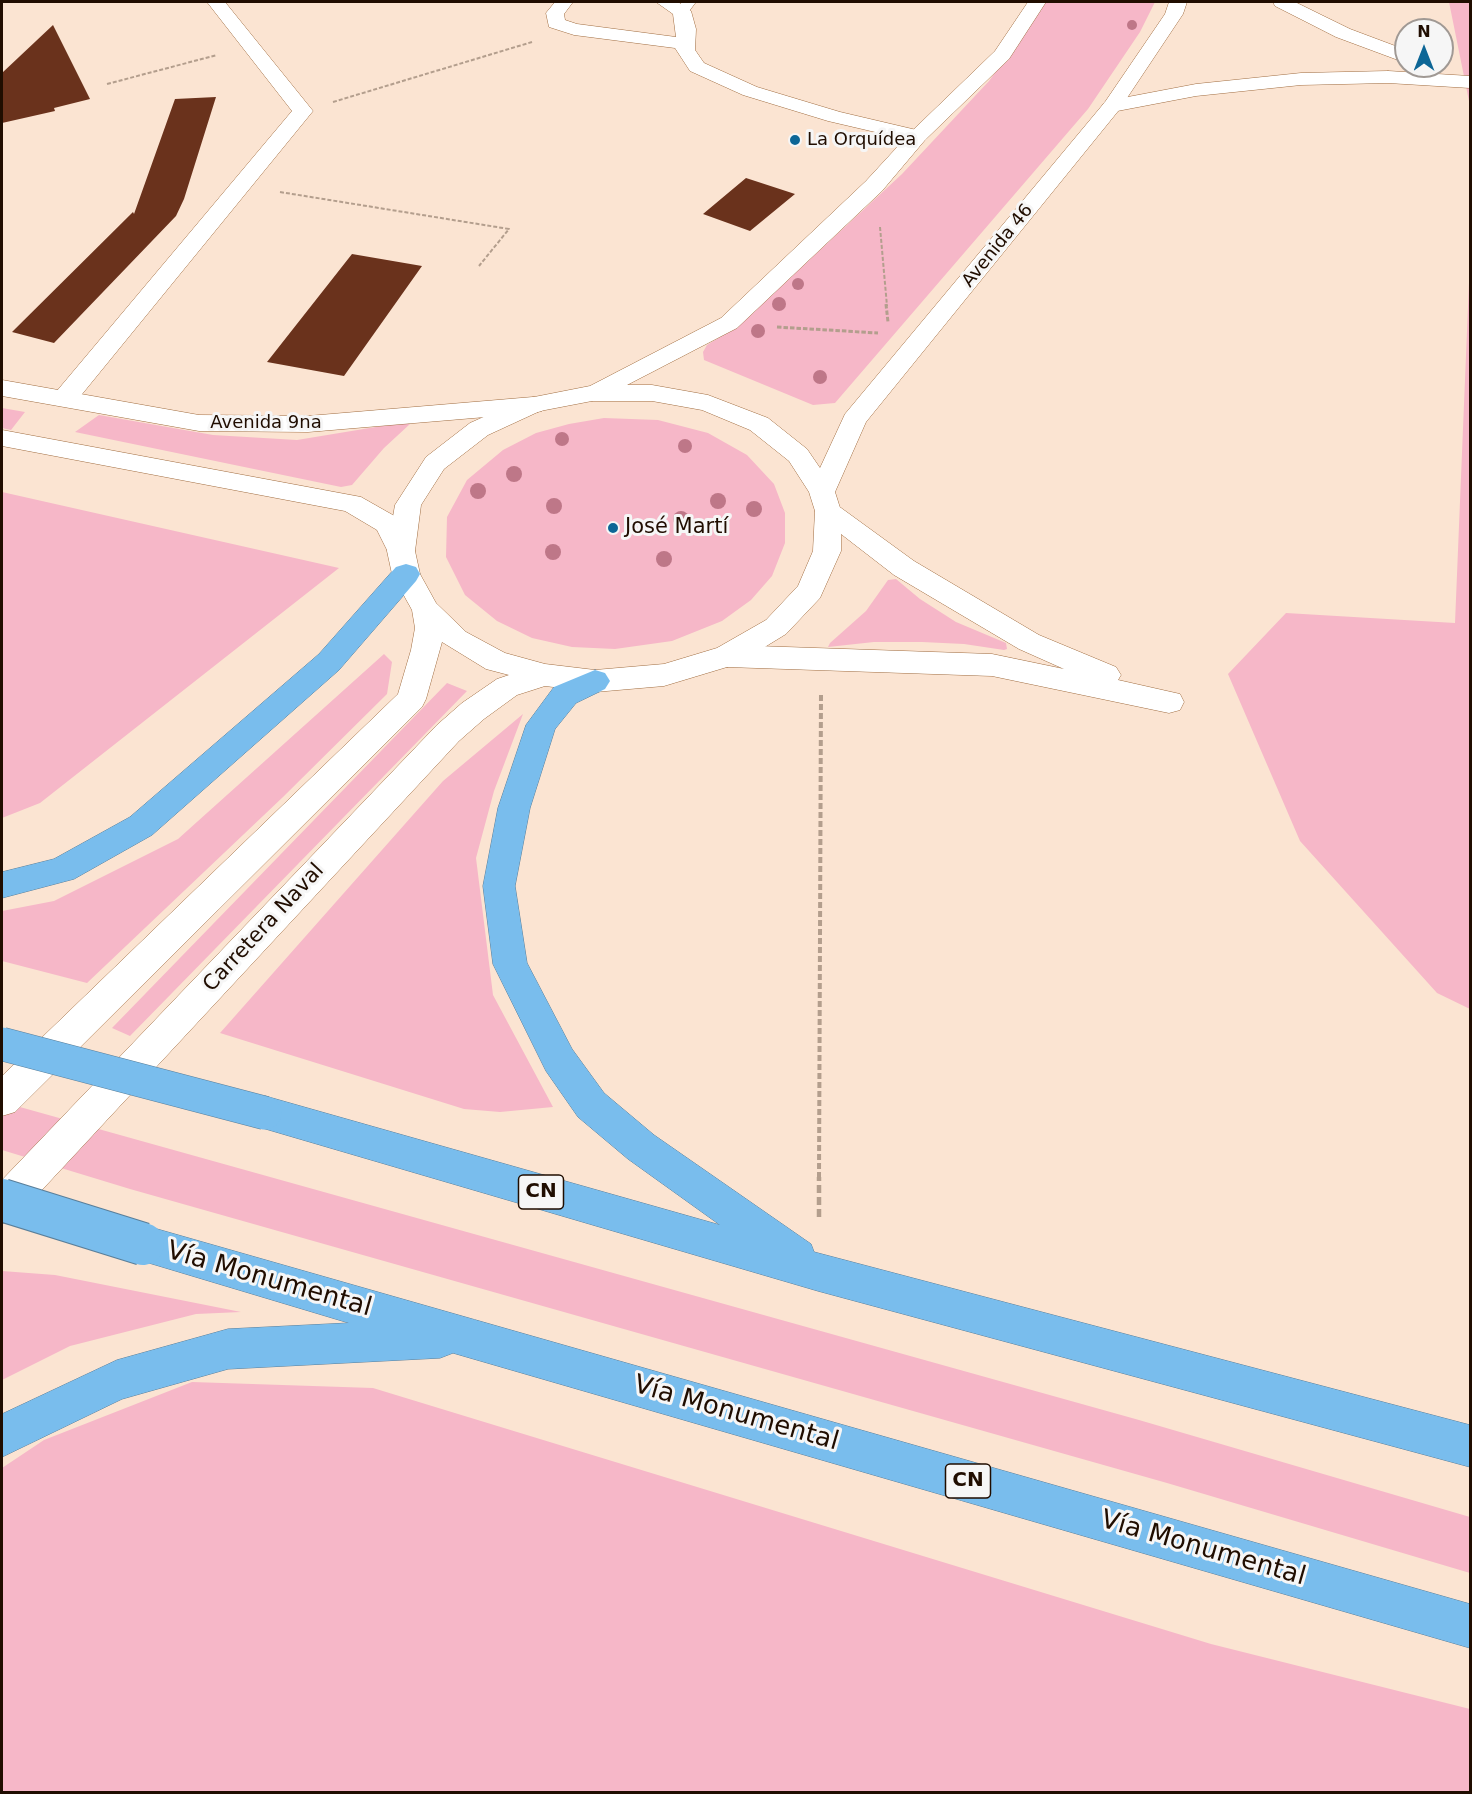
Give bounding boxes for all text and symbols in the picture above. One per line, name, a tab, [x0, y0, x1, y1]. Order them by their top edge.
north arrow	[1394, 18, 1454, 78]
text: N	[1417, 22, 1431, 41]
place label: La Orquídea	[807, 129, 916, 151]
marker: La Orquídea	[788, 133, 802, 147]
street label: Avenida 46	[958, 200, 1038, 292]
street label: Avenida 9na	[210, 412, 322, 434]
place label: José Martí	[625, 515, 728, 541]
marker: José Martí	[606, 521, 620, 535]
street label: Carretera Naval	[198, 859, 330, 997]
road number: CN	[518, 1175, 564, 1209]
street label: Vía Monumental	[163, 1236, 375, 1324]
street label: Vía Monumental	[630, 1370, 842, 1458]
road number: CN	[946, 1464, 990, 1498]
street label: Vía Monumental	[1097, 1505, 1309, 1593]

